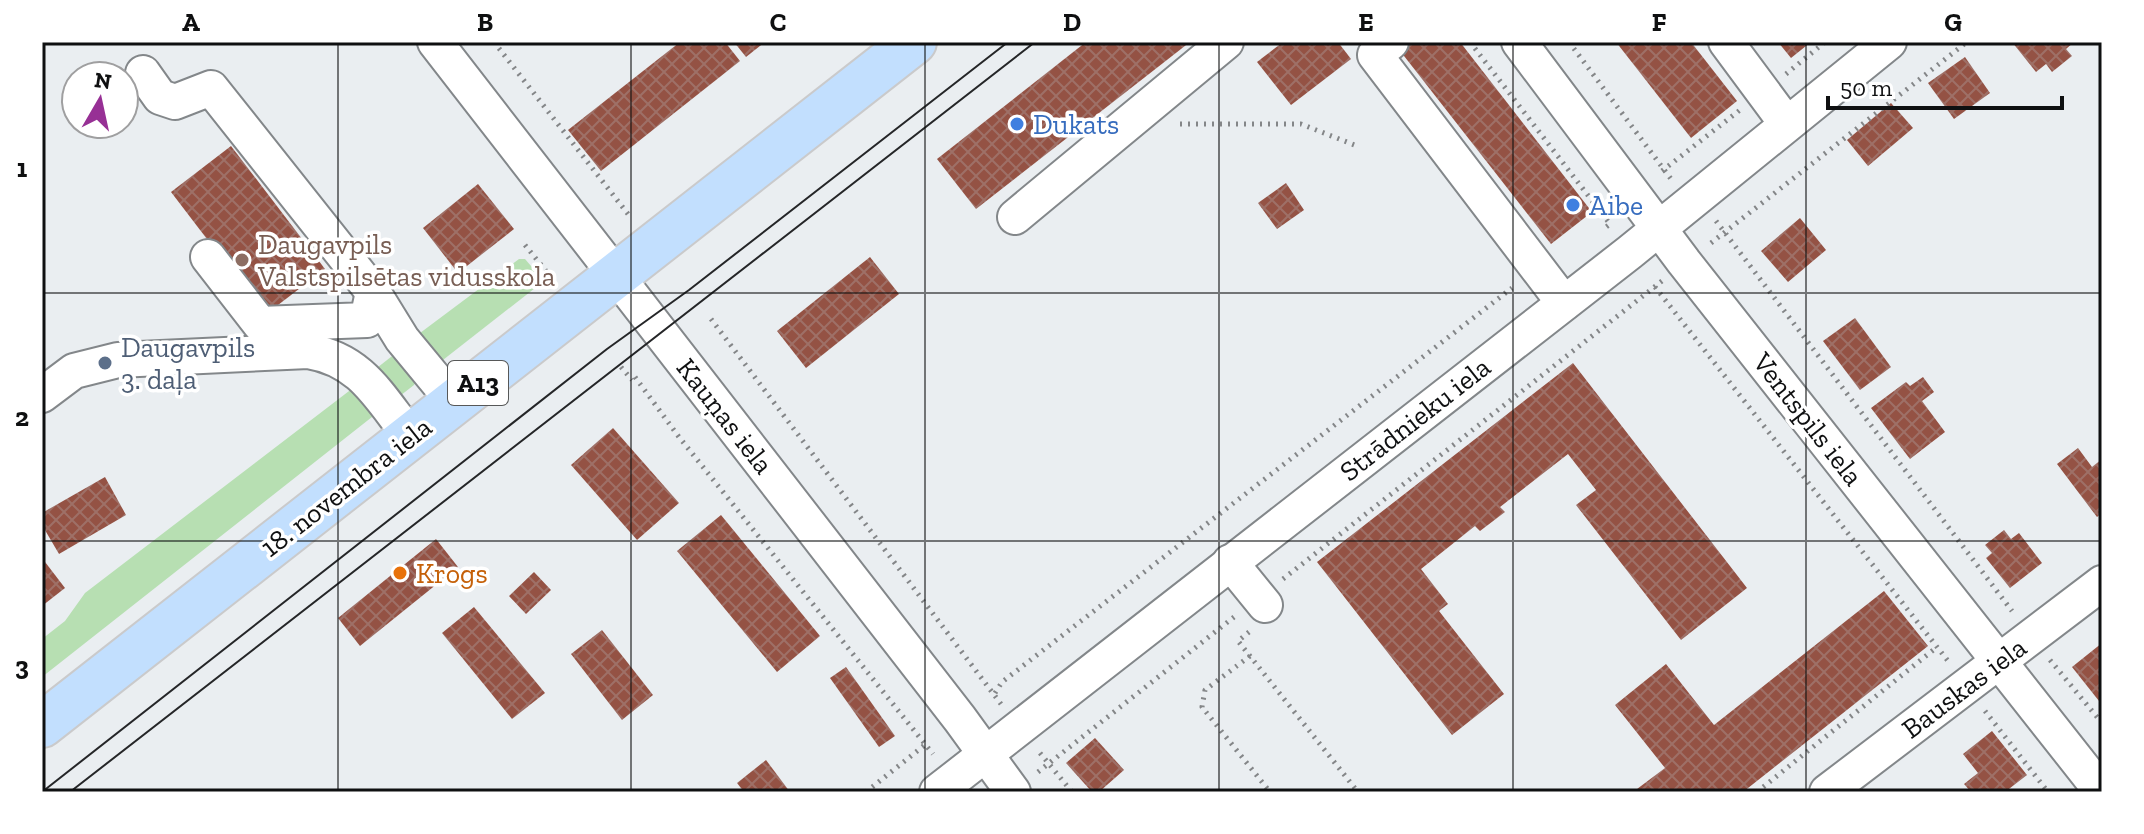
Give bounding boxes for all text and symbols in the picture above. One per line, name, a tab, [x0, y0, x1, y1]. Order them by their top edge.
text: A	[182, 6, 200, 38]
text: B	[477, 6, 493, 38]
text: C	[770, 6, 786, 38]
text: D	[1063, 6, 1081, 38]
text: E	[1358, 6, 1374, 38]
text: F	[1652, 6, 1667, 38]
text: G	[1944, 6, 1962, 38]
north arrow	[60, 60, 140, 140]
scale bar	[1828, 60, 2062, 110]
text: N	[93, 66, 114, 95]
text: 50 m	[1840, 73, 1893, 102]
place label: Dukats	[1033, 108, 1119, 141]
marker: Dukats	[1008, 115, 1026, 133]
text: 1	[17, 152, 28, 184]
place label: Aibe	[1589, 189, 1643, 222]
marker: Aibe	[1564, 196, 1582, 214]
place label: Daugavpils Valstspilsētas vidusskola	[257, 228, 556, 293]
marker: Daugavpils Valstspilsētas vidusskola	[233, 251, 251, 269]
place label: Daugavpils 3. daļa	[121, 331, 255, 396]
street label: Ventspils iela	[1745, 345, 1870, 492]
street label: Strādnieku iela	[1333, 350, 1497, 488]
street label: Kauņas iela	[670, 352, 781, 481]
marker: Daugavpils 3. daļa	[96, 354, 114, 372]
road number: A13	[448, 361, 508, 405]
text: 2	[15, 401, 29, 433]
street label: 18. novembra iela	[254, 410, 438, 564]
place label: Krogs	[416, 557, 488, 590]
marker: Krogs	[391, 564, 409, 582]
street label: Bauskas iela	[1895, 630, 2033, 745]
text: 3	[15, 650, 29, 682]

